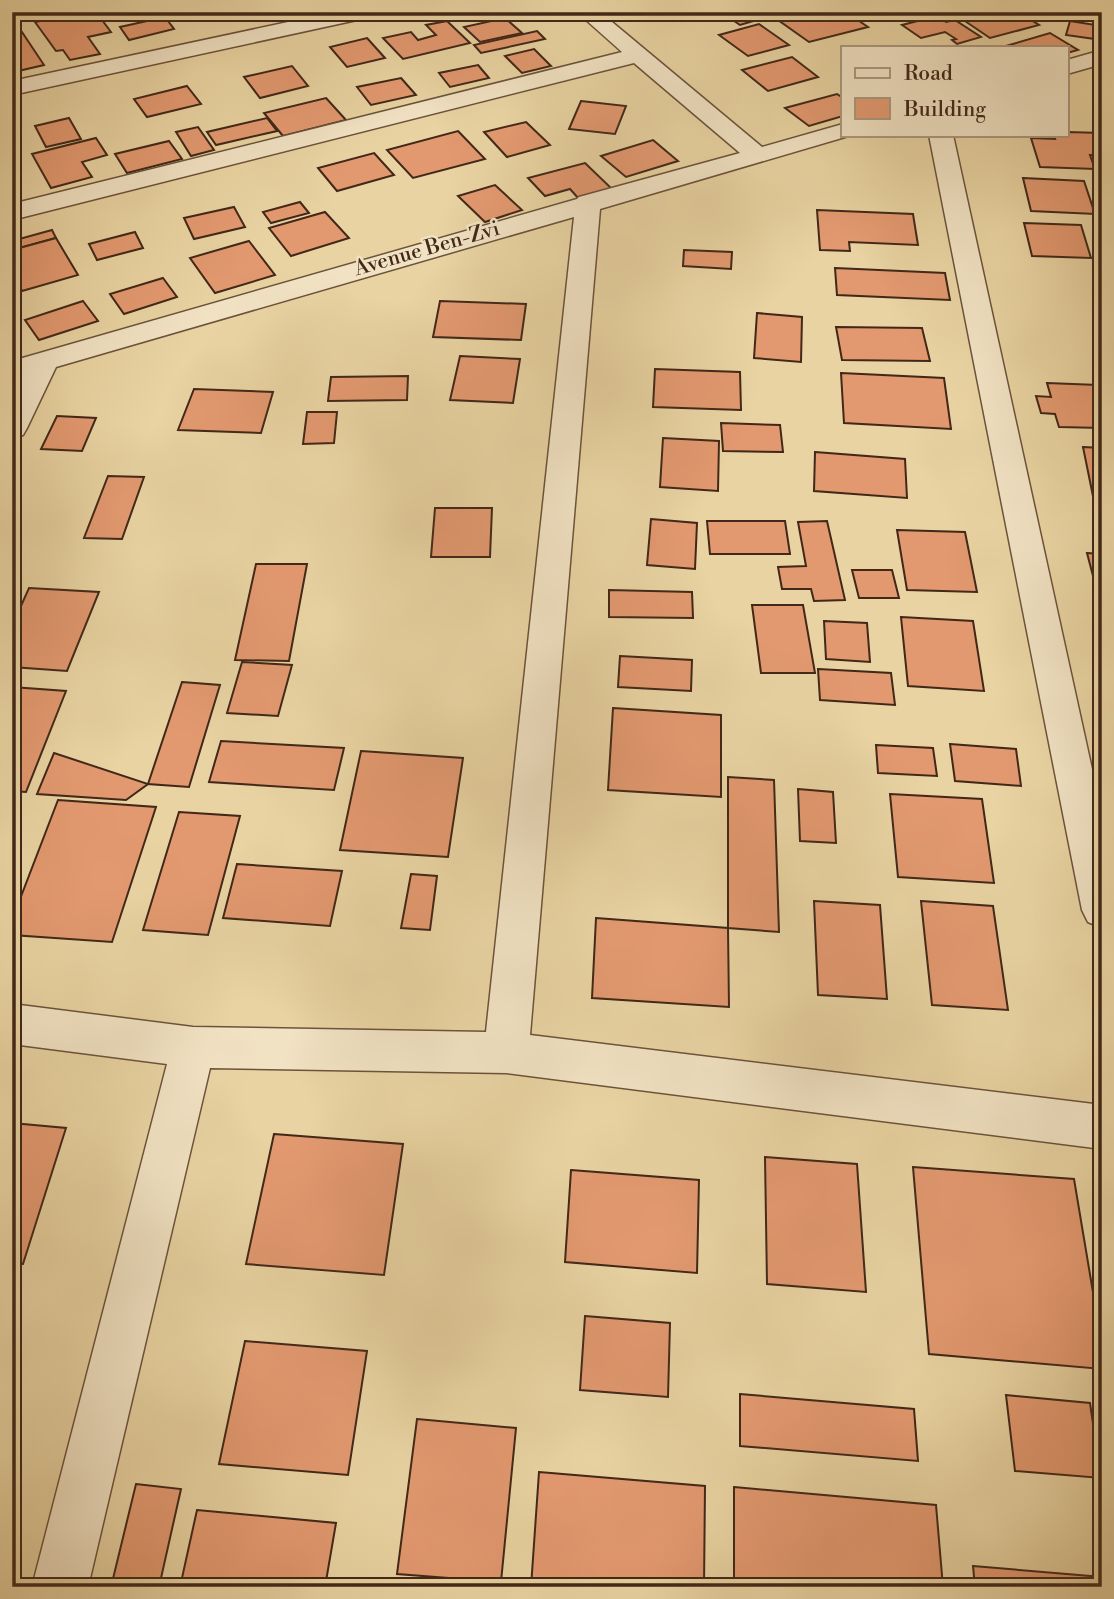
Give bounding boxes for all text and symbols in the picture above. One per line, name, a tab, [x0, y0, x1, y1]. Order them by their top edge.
legend	[841, 46, 1068, 136]
text: Road	[904, 61, 953, 87]
text: Building	[903, 97, 986, 123]
street label: Avenue Ben-Zvi	[350, 216, 503, 282]

